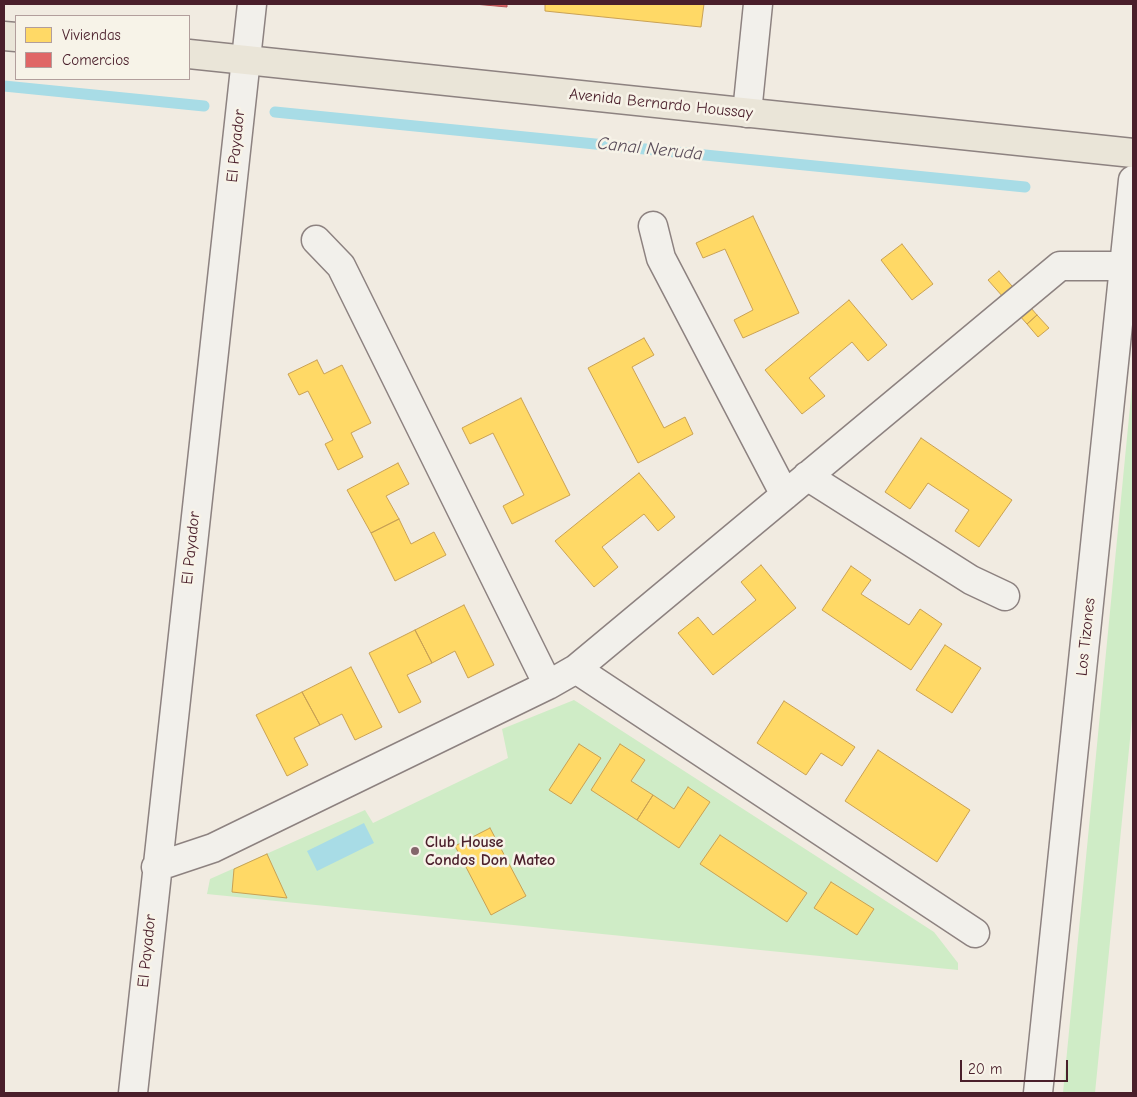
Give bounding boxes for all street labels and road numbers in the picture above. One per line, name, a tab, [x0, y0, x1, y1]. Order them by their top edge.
street label: Avenida Bernardo Houssay	[568, 85, 754, 123]
street label: El Payador	[223, 108, 249, 184]
street label: El Payador	[178, 510, 204, 586]
street label: Los Tizones	[1072, 597, 1100, 677]
street label: El Payador	[134, 913, 160, 989]

